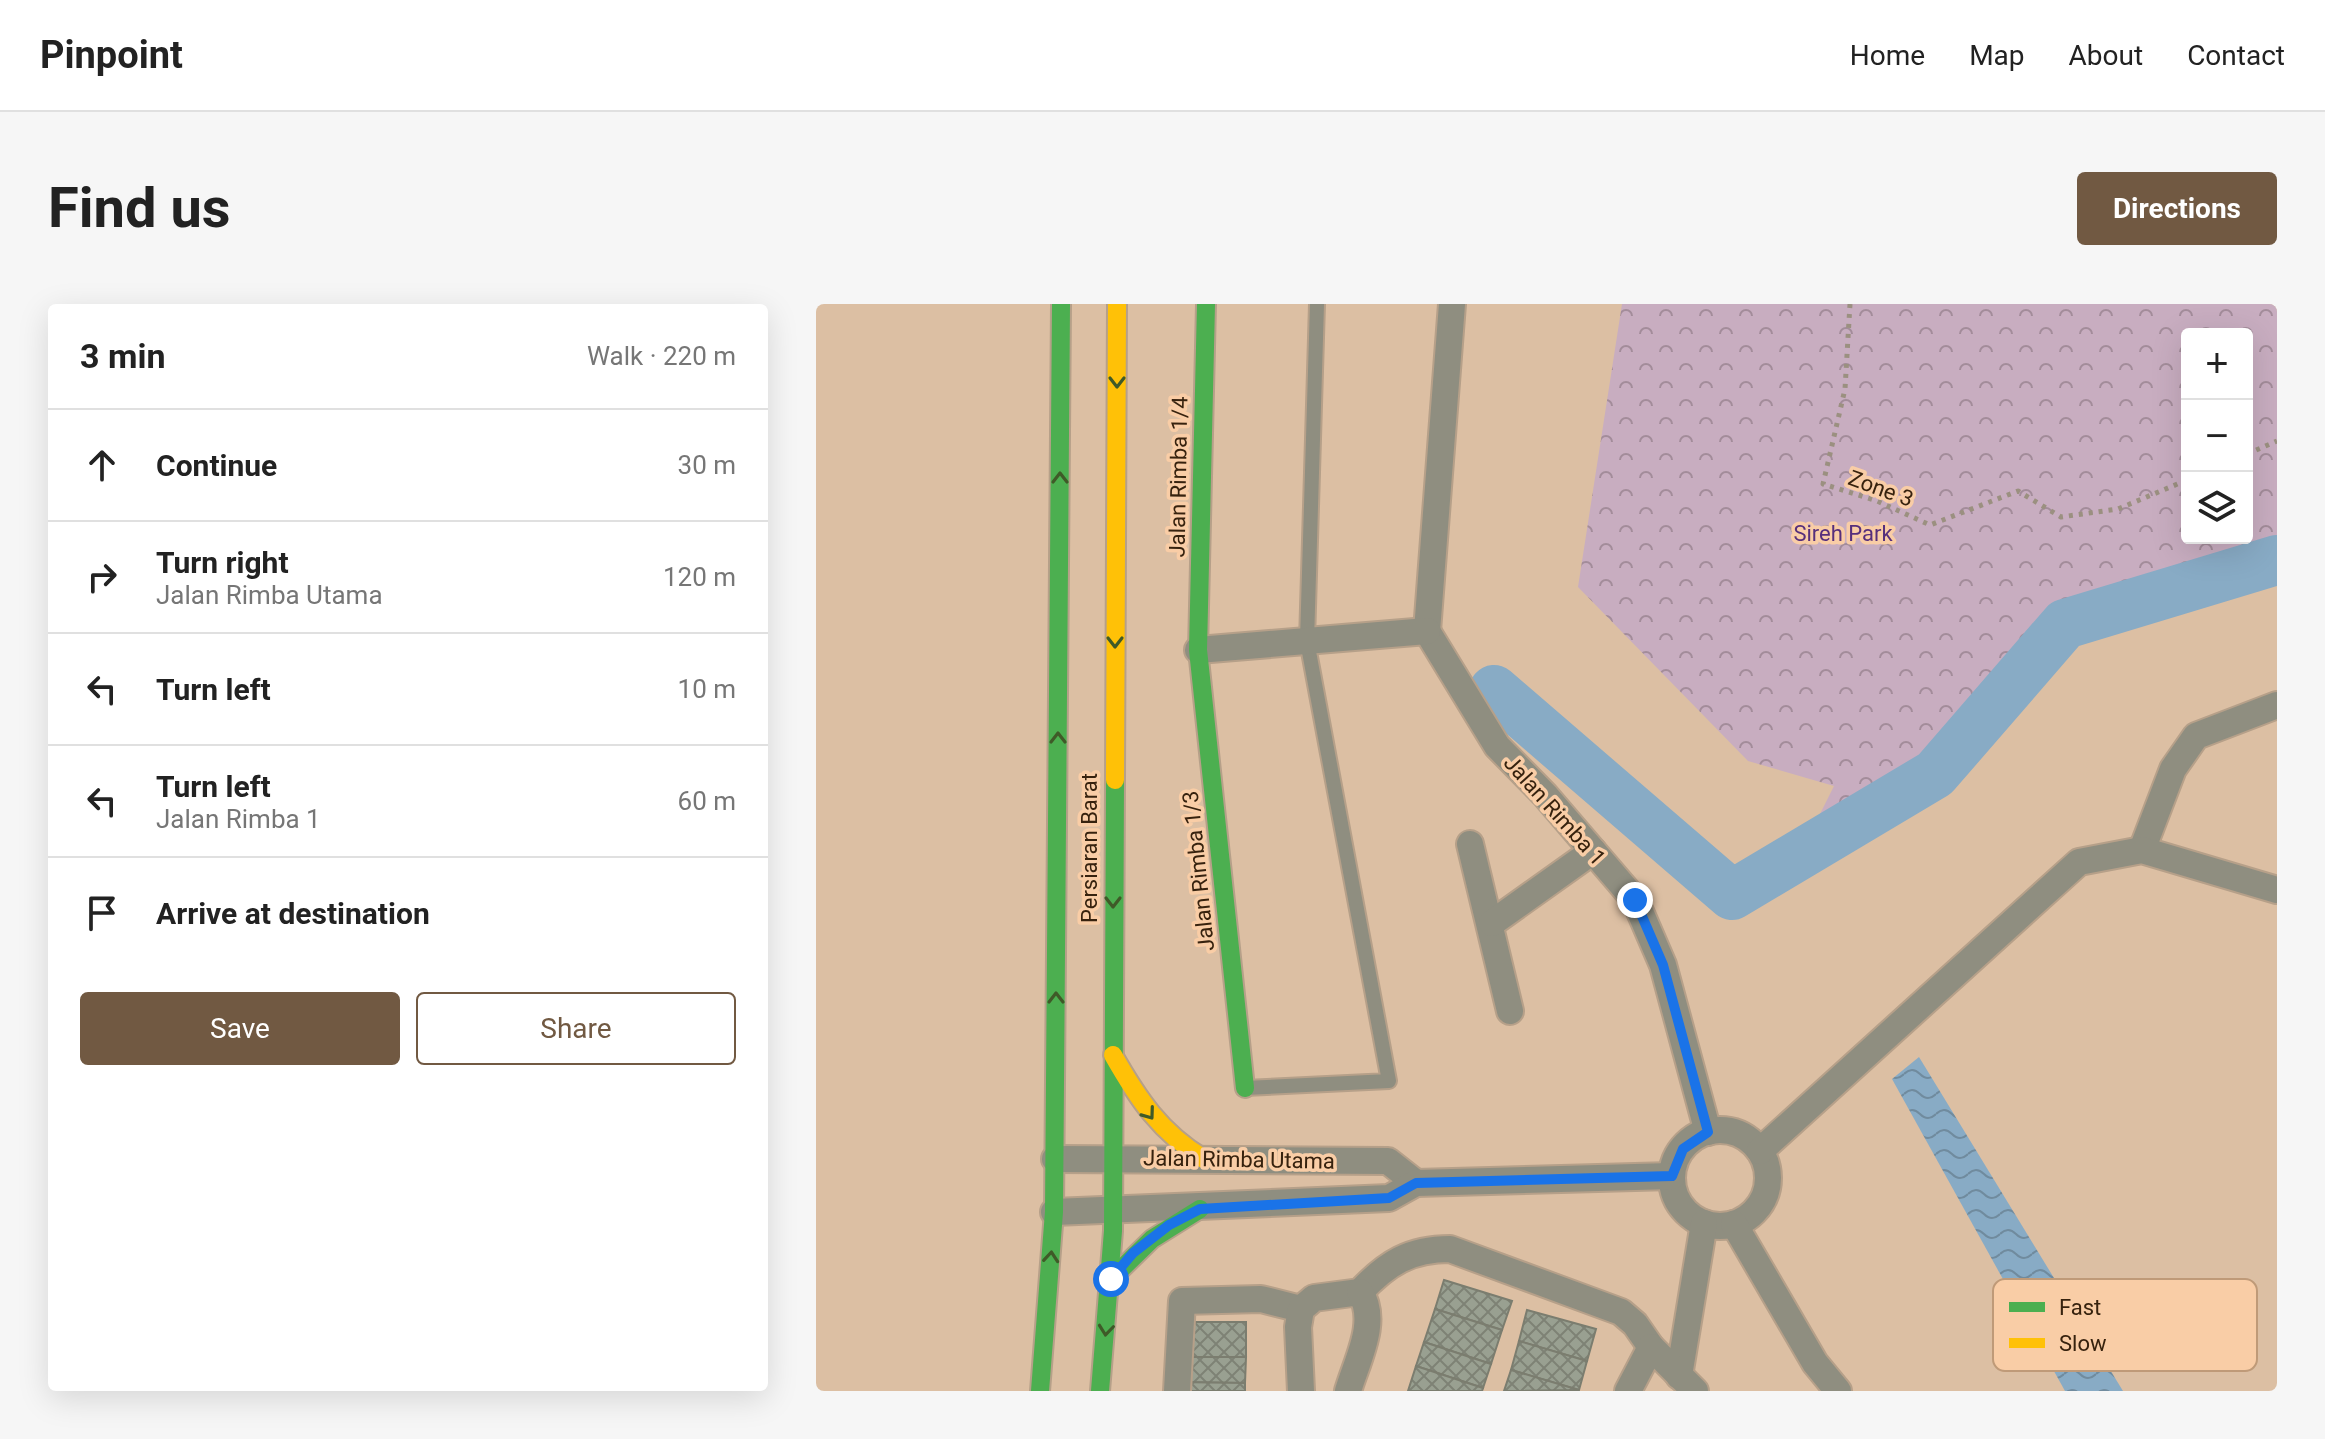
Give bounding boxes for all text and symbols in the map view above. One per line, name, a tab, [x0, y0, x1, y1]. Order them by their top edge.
text: Pinpoint	[40, 33, 183, 77]
text: Home	[1850, 39, 1925, 72]
text: Map	[1969, 39, 2025, 72]
text: About	[2069, 39, 2143, 72]
text: Contact	[2187, 39, 2285, 72]
button: Directions	[2077, 172, 2277, 245]
text: Find us	[48, 175, 231, 241]
map controls	[2181, 328, 2253, 544]
button: +	[2181, 328, 2253, 400]
text: 3 min	[80, 336, 165, 376]
text: Walk · 220 m	[587, 341, 736, 371]
one-way arrow	[1108, 376, 1126, 389]
street label: Jalan Rimba 1/4	[1165, 396, 1192, 558]
button: −	[2181, 400, 2253, 472]
icon: ahead	[80, 443, 124, 487]
text: Continue	[156, 448, 277, 483]
text: 30 m	[678, 450, 736, 480]
street label: Zone 3	[1845, 465, 1917, 512]
one-way arrow	[1051, 471, 1069, 484]
button: layers	[2181, 472, 2253, 544]
park label: Sireh Park	[1793, 521, 1893, 546]
text: Turn right	[156, 545, 289, 580]
icon: right	[80, 555, 124, 599]
text: 120 m	[663, 562, 736, 592]
text: Jalan Rimba Utama	[156, 580, 383, 610]
one-way arrow	[1106, 636, 1124, 649]
icon: left	[80, 667, 124, 711]
text: Turn left	[156, 672, 271, 707]
text: 10 m	[678, 674, 736, 704]
one-way arrow	[1049, 731, 1067, 744]
street label: Jalan Rimba 1	[1499, 750, 1611, 870]
text: Turn left	[156, 769, 271, 804]
street label: Persiaran Barat	[1077, 773, 1102, 923]
icon: left	[80, 779, 124, 823]
text: 60 m	[678, 786, 736, 816]
street label: Jalan Rimba 1/3	[1178, 790, 1219, 952]
text: Jalan Rimba 1	[156, 804, 321, 834]
route end	[1617, 882, 1653, 918]
icon: arrive	[80, 891, 124, 935]
text: Arrive at destination	[156, 896, 430, 931]
one-way arrow	[1104, 896, 1121, 909]
one-way arrow	[1048, 991, 1065, 1004]
button: Save	[80, 992, 400, 1065]
button: Share	[416, 992, 736, 1065]
one-way arrow	[1139, 1106, 1153, 1120]
street label: Jalan Rimba Utama	[1143, 1145, 1335, 1174]
one-way arrow	[1042, 1251, 1059, 1264]
route start	[1093, 1261, 1129, 1297]
legend	[1993, 1279, 2257, 1371]
text: Fast	[2059, 1295, 2101, 1320]
one-way arrow	[1098, 1324, 1115, 1337]
text: Slow	[2059, 1331, 2107, 1356]

